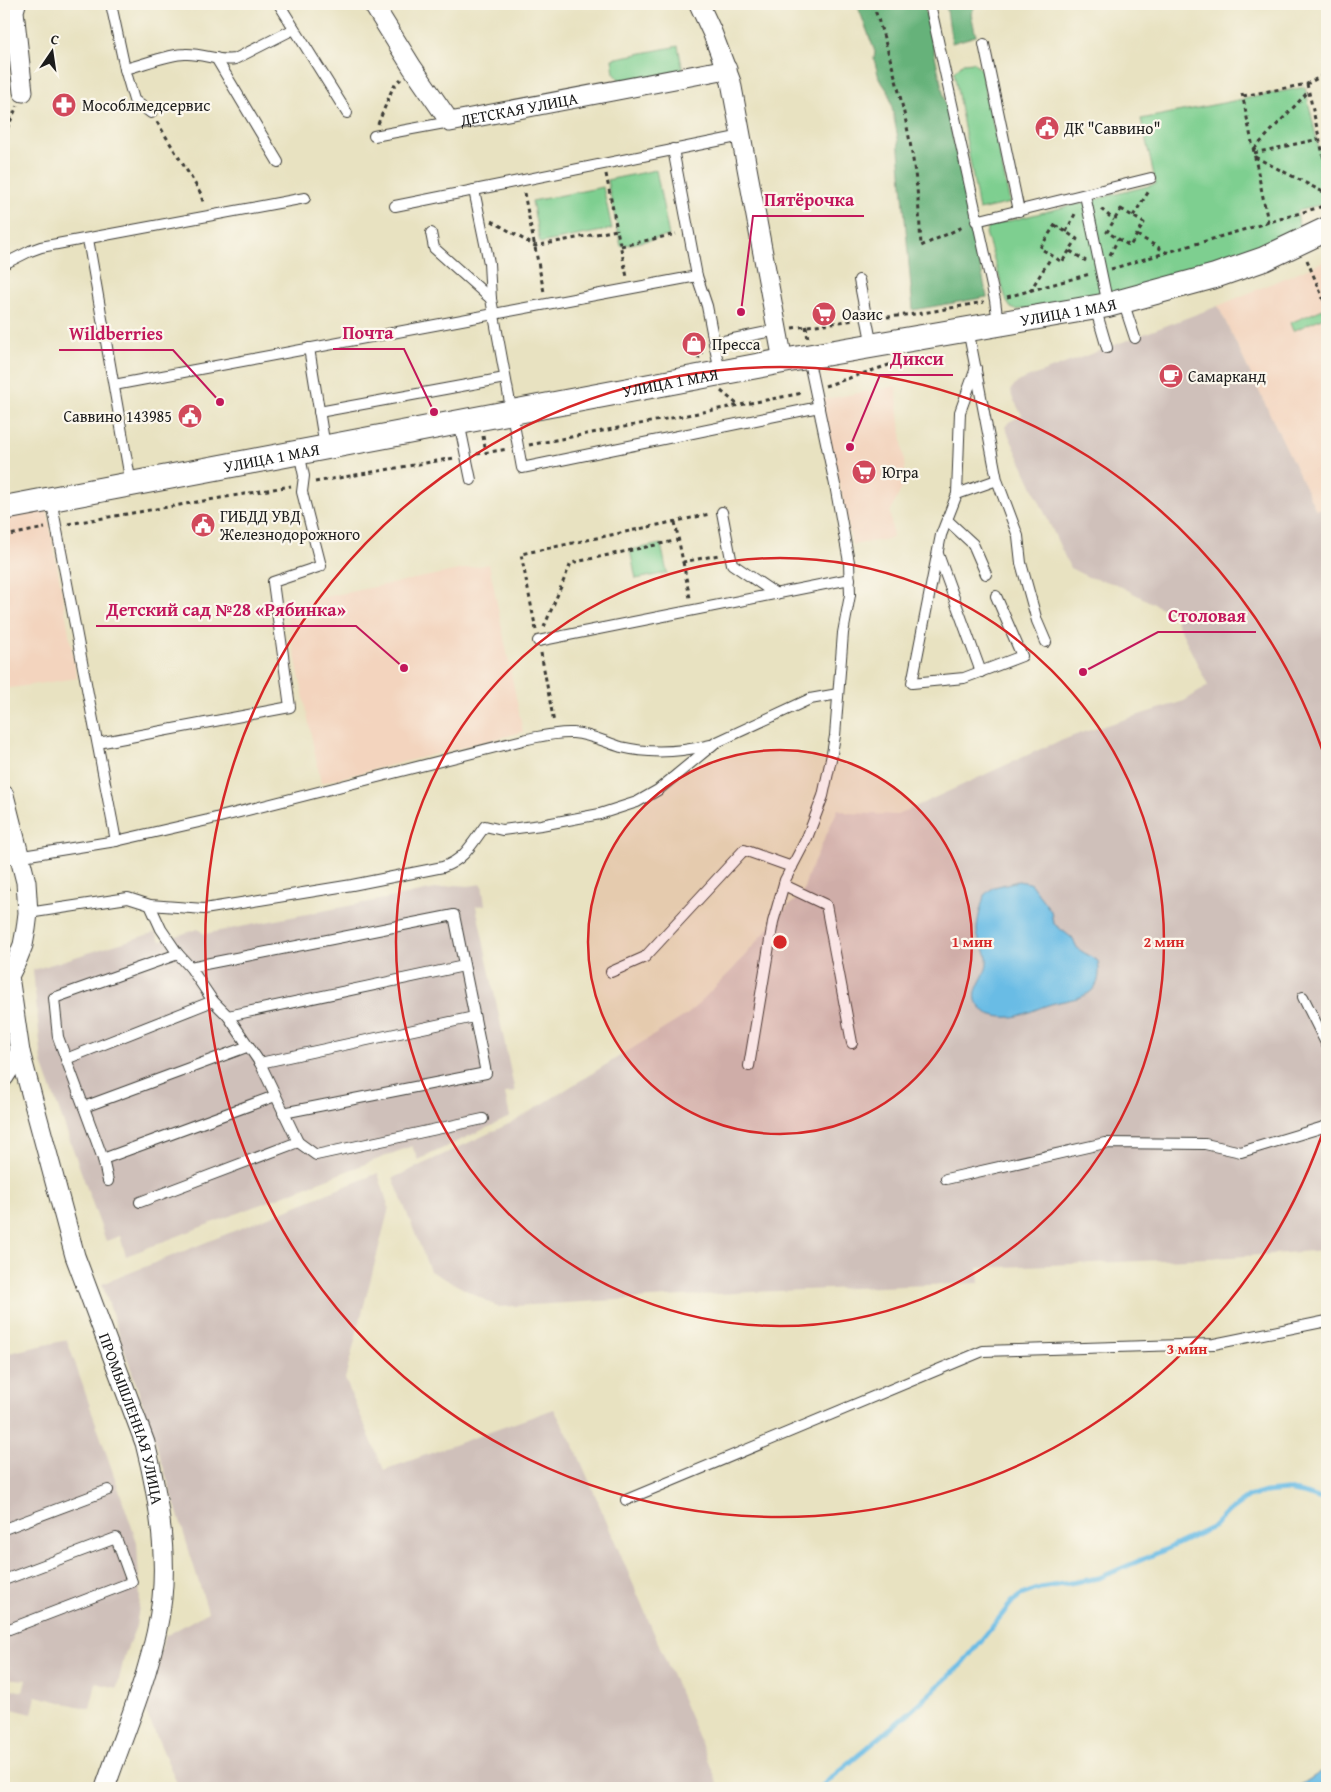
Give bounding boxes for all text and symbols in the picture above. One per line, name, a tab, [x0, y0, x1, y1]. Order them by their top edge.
north arrow	[28, 28, 78, 78]
text: С	[49, 29, 61, 50]
street label: ДЕТСКАЯ УЛИЦА	[457, 86, 580, 132]
pharmacy icon: Мособлмедсервис	[51, 92, 77, 118]
place label: Мособлмедсервис	[82, 93, 210, 117]
public building icon: ДК "Саввино"	[1034, 115, 1060, 141]
place label: ДК "Саввино"	[1063, 116, 1161, 140]
callout: Пятёрочка	[753, 183, 864, 216]
text: Пятёрочка	[764, 186, 855, 213]
street label: УЛИЦА 1 МАЯ	[1018, 291, 1119, 332]
supermarket icon: Оазис	[811, 301, 837, 327]
place label: Оазис	[842, 302, 883, 326]
callout: Почта	[333, 316, 404, 349]
callout: Wildberries	[59, 317, 173, 350]
text: Почта	[342, 319, 394, 346]
text: Wildberries	[69, 320, 163, 347]
shop icon: Пресса	[681, 331, 707, 357]
place label: Пресса	[712, 332, 761, 356]
callout: Дикси	[880, 342, 953, 375]
text: Дикси	[889, 345, 944, 372]
street label: УЛИЦА 1 МАЯ	[620, 361, 721, 403]
cafe icon: Самарканд	[1158, 363, 1184, 389]
place label: Самарканд	[1188, 364, 1266, 388]
public building icon: Саввино 143985	[177, 403, 203, 429]
place label: Саввино 143985	[63, 404, 172, 428]
street label: УЛИЦА 1 МАЯ	[221, 437, 322, 478]
supermarket icon: Югра	[851, 459, 877, 485]
place label: Югра	[882, 460, 919, 484]
place label: ГИБДД УВД Железнодорожного	[219, 504, 360, 546]
public building icon: ГИБДД УВД Железнодорожного	[190, 512, 216, 538]
callout: Детский сад №28 «Рябинка»	[96, 593, 356, 626]
text: Детский сад №28 «Рябинка»	[105, 596, 346, 623]
callout: Столовая	[1158, 599, 1256, 632]
text: Столовая	[1168, 602, 1246, 629]
text: 1 мин	[952, 931, 993, 952]
text: 2 мин	[1144, 931, 1185, 952]
centre of rings	[771, 933, 789, 951]
street label: ПРОМЫШЛЕННАЯ УЛИЦА	[93, 1329, 170, 1507]
text: 3 мин	[1167, 1338, 1208, 1359]

